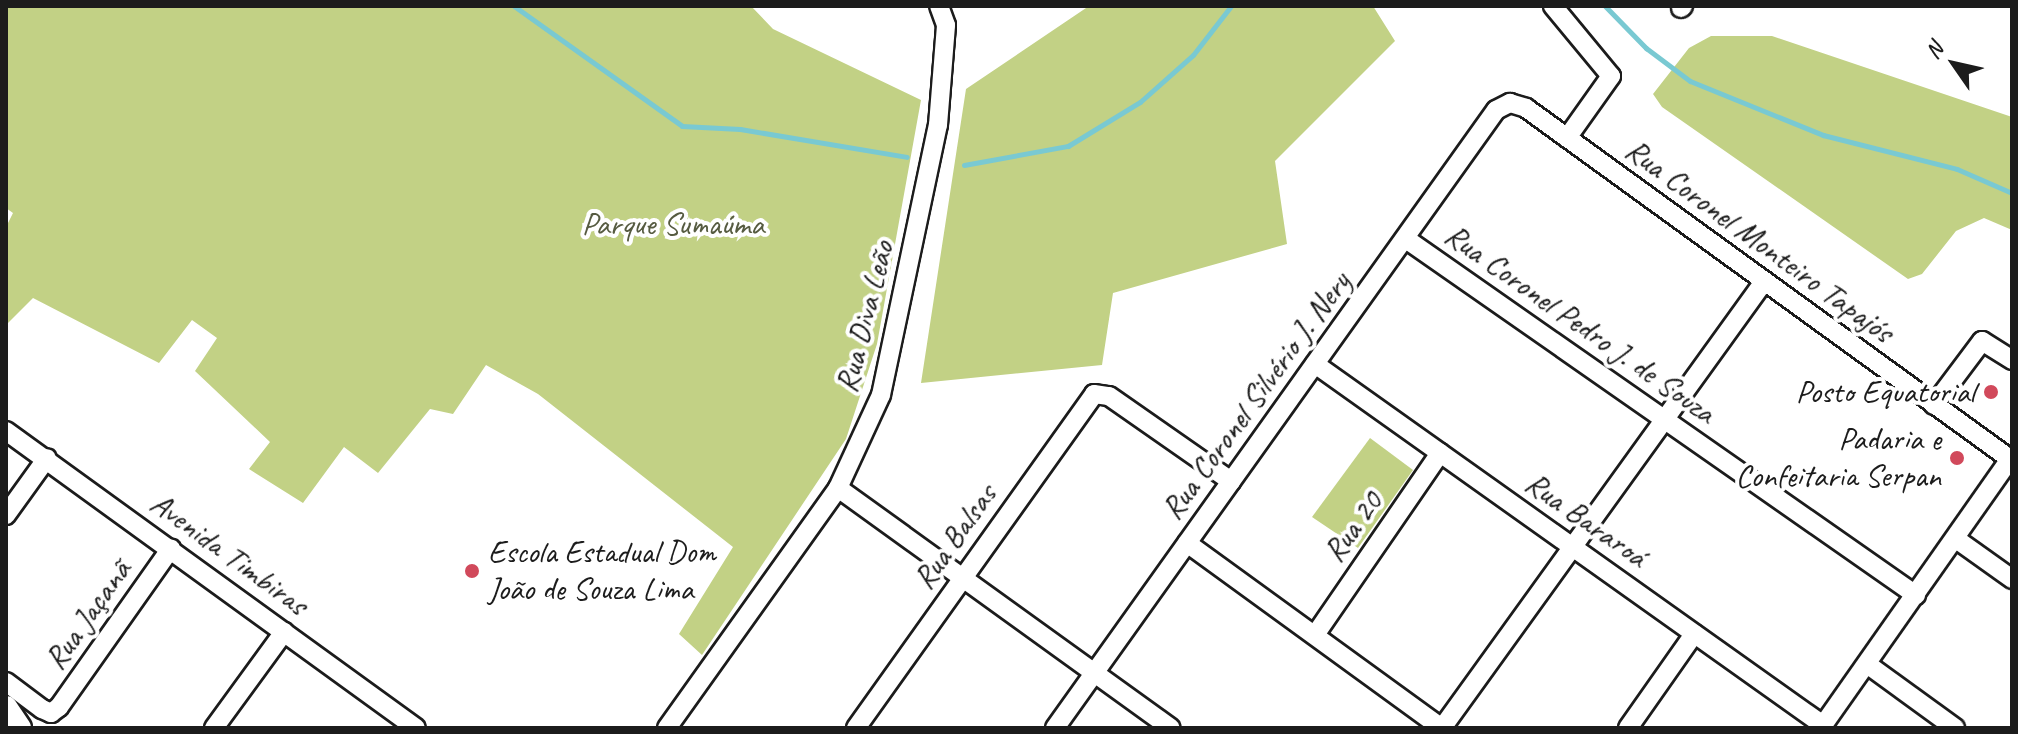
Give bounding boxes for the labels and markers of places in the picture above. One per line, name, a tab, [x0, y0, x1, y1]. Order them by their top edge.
place label: Posto Equatorial	[1798, 373, 1975, 411]
marker: Posto Equatorial	[1982, 383, 2000, 401]
place label: Padaria e Confeitaria Serpan	[1735, 421, 1941, 496]
marker: Padaria e Confeitaria Serpan	[1948, 449, 1966, 467]
place label: Escola Estadual Dom João de Souza Lima	[488, 534, 715, 609]
marker: Escola Estadual Dom João de Souza Lima	[463, 562, 481, 580]

